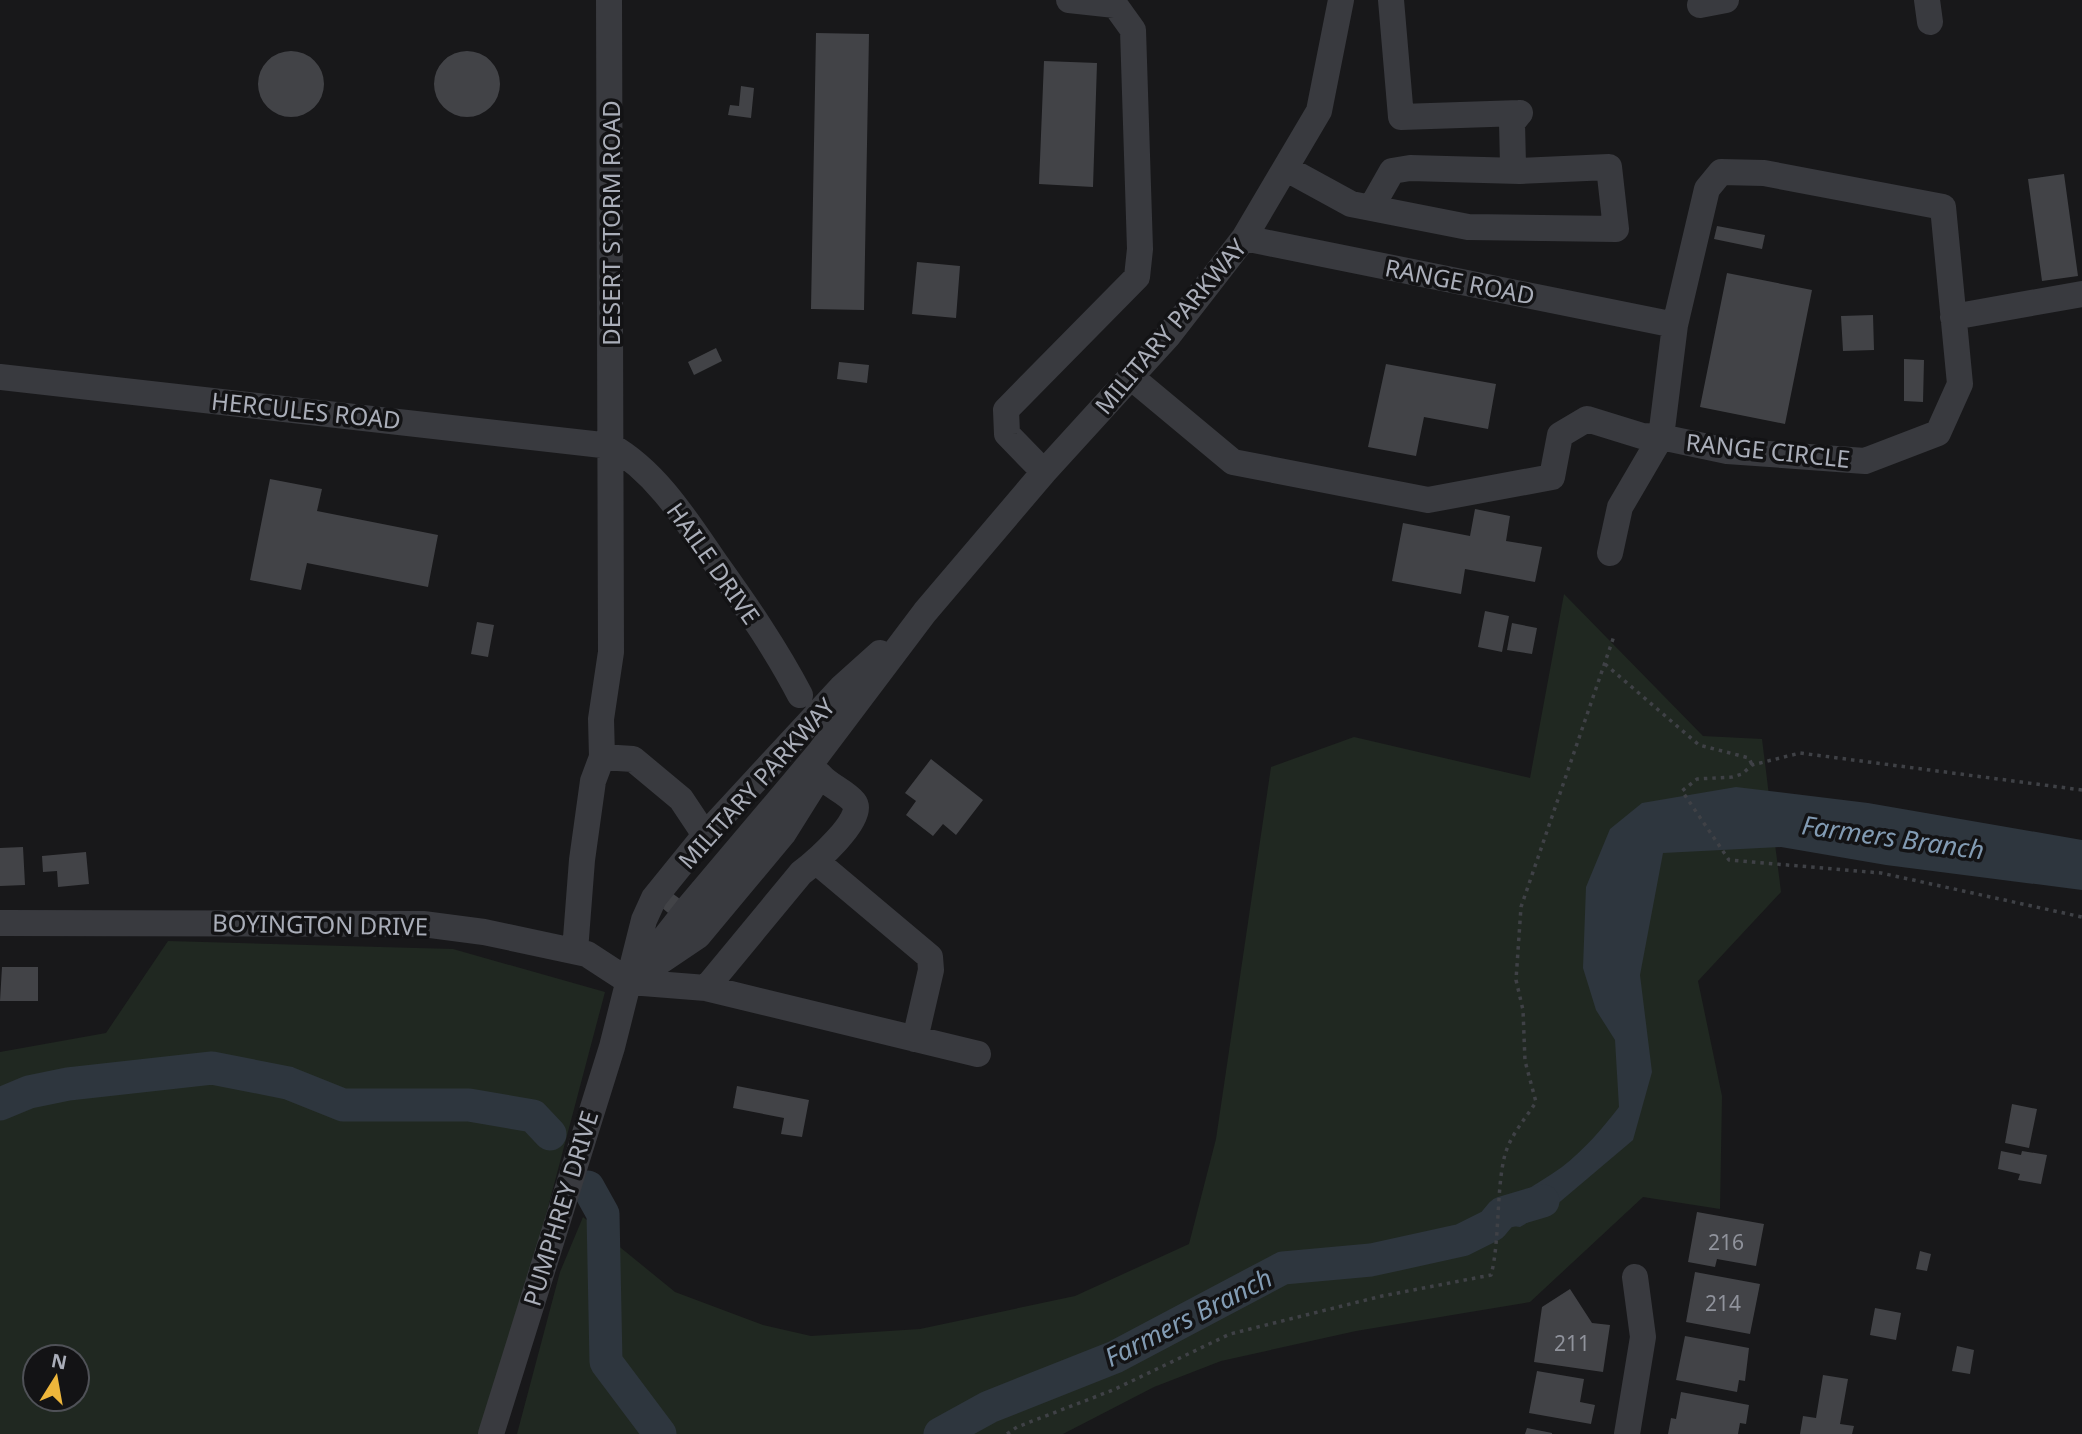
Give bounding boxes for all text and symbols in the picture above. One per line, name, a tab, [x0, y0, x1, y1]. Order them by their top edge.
street label: DESERT STORM ROAD	[594, 100, 627, 346]
street label: MILITARY PARKWAY	[1087, 231, 1253, 421]
street label: RANGE ROAD	[1382, 250, 1538, 312]
street label: HERCULES ROAD	[210, 384, 402, 436]
street label: RANGE CIRCLE	[1684, 425, 1852, 475]
street label: HAILE DRIVE	[660, 495, 768, 631]
street label: MILITARY PARKWAY	[670, 690, 842, 876]
water label: Farmers Branch	[1800, 806, 1986, 868]
street label: BOYINGTON DRIVE	[212, 906, 428, 942]
street label: PUMPHREY DRIVE	[515, 1106, 605, 1310]
house number: 216	[1708, 1228, 1744, 1256]
water label: Farmers Branch	[1098, 1259, 1278, 1375]
house number: 214	[1705, 1289, 1741, 1317]
house number: 211	[1554, 1329, 1590, 1357]
north arrow	[21, 1343, 91, 1413]
text: N	[49, 1347, 69, 1376]

